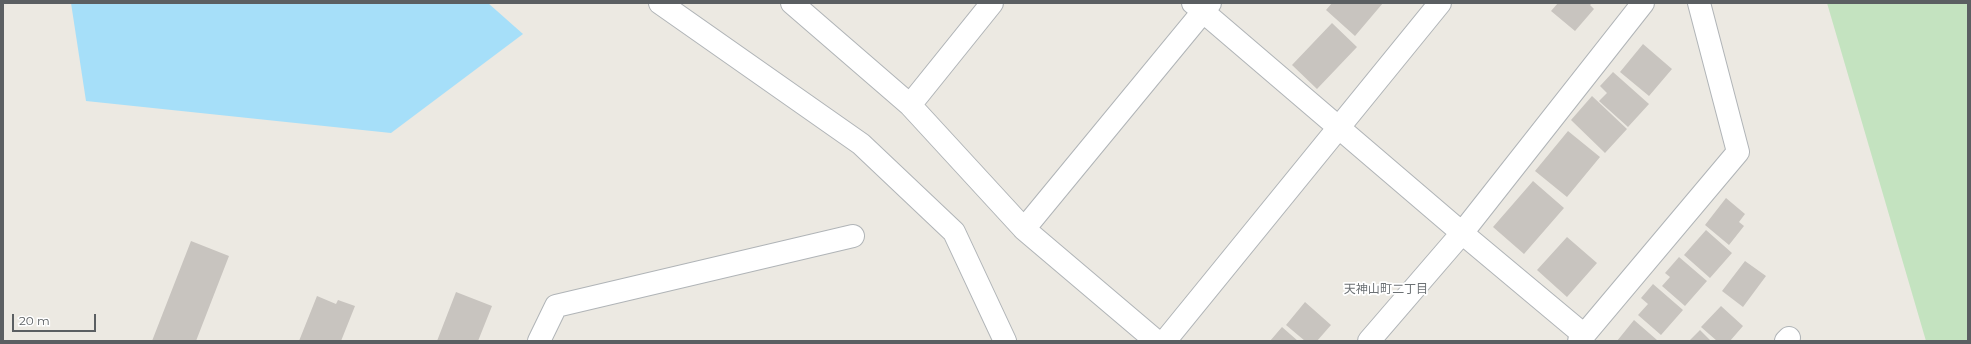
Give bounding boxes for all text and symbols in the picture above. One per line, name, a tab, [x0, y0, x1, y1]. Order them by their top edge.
district label: 天神山町二丁目	[1344, 282, 1428, 296]
scale bar	[14, 306, 98, 332]
text: 20 m	[19, 313, 50, 328]

